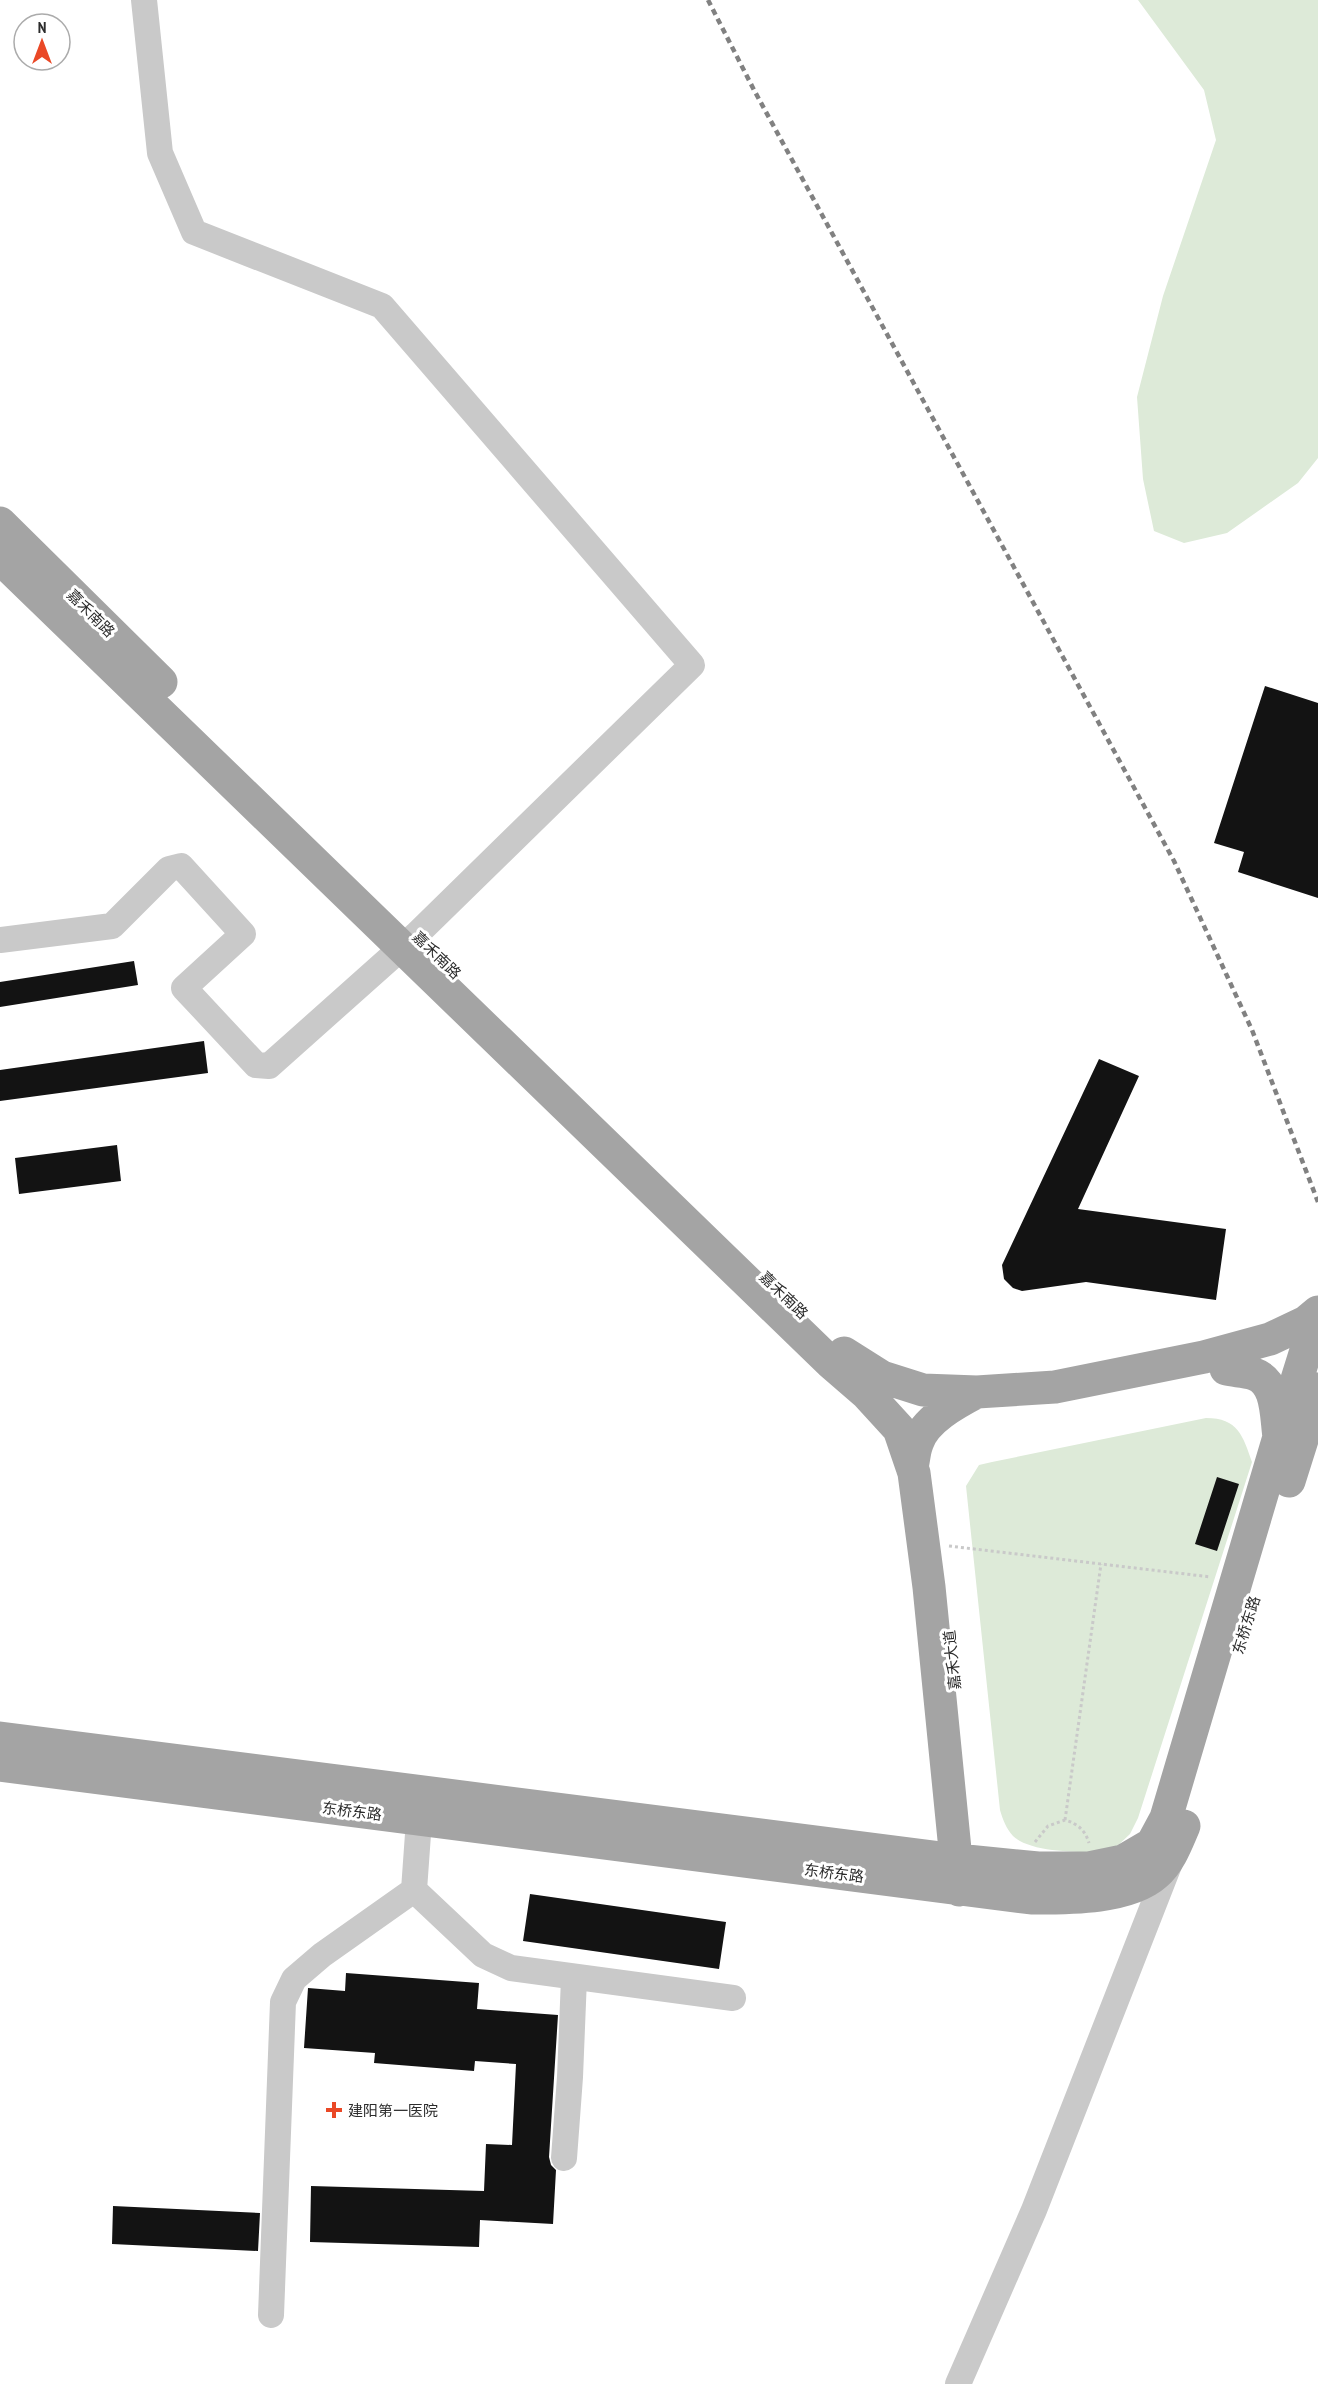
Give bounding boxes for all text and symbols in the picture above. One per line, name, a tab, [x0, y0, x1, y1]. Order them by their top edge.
north arrow	[12, 12, 72, 72]
text: N	[38, 17, 46, 37]
street label: 嘉禾南路	[63, 585, 119, 641]
street label: 嘉禾南路	[409, 927, 465, 983]
street label: 嘉禾南路	[756, 1267, 812, 1323]
street label: 东桥东路	[1228, 1594, 1264, 1656]
street label: 嘉禾大道	[939, 1629, 965, 1691]
street label: 东桥东路	[321, 1798, 383, 1824]
street label: 东桥东路	[803, 1860, 865, 1886]
marker: 建阳第一医院	[325, 2101, 343, 2119]
place label: 建阳第一医院	[348, 2101, 438, 2120]

